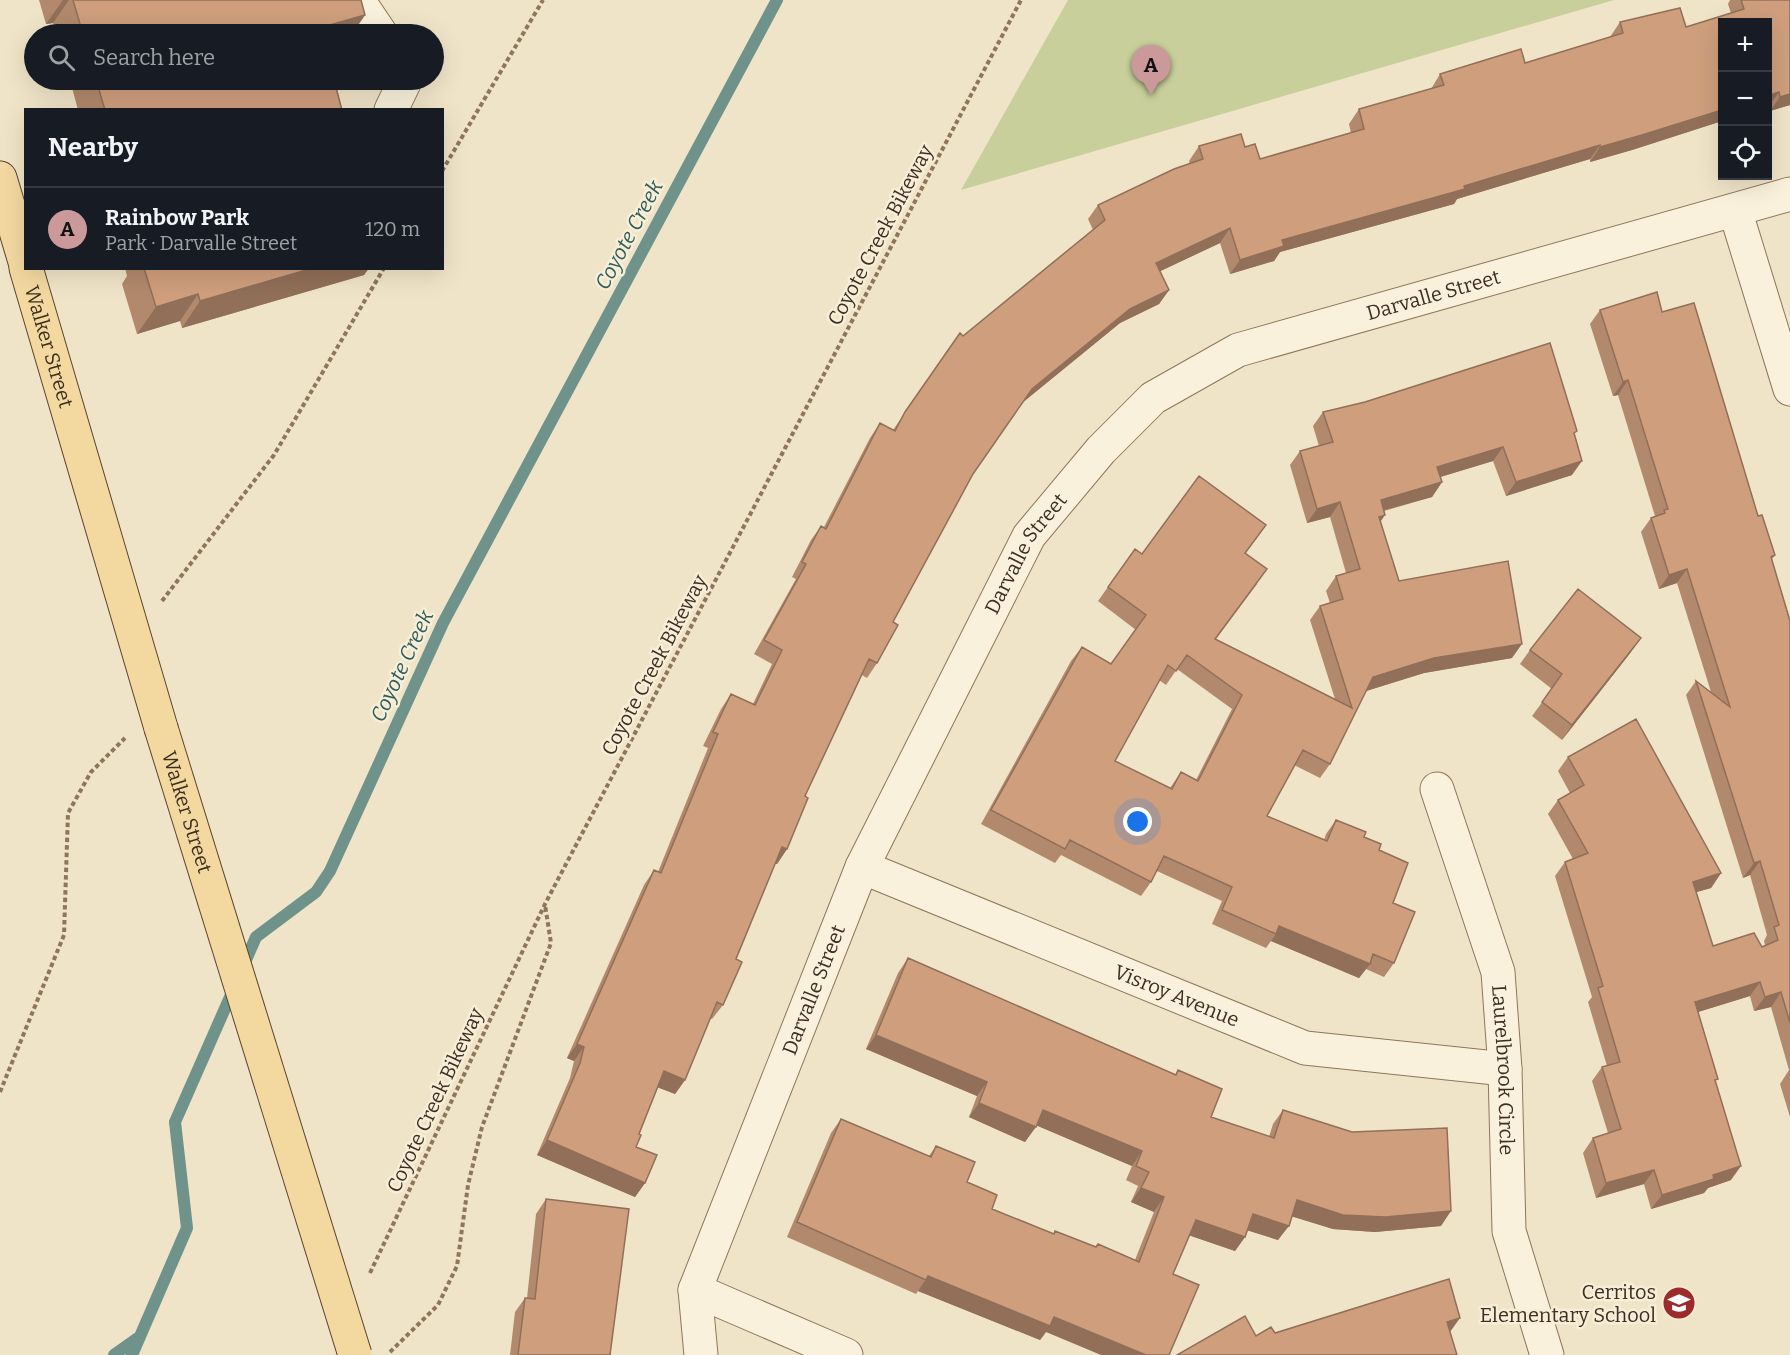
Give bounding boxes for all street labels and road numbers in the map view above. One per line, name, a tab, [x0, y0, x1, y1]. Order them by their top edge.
street label: Coyote Creek Bikeway	[822, 140, 938, 329]
street label: Darvalle Street	[1364, 265, 1503, 325]
street label: Walker Street	[20, 283, 78, 411]
street label: Darvalle Street	[980, 488, 1072, 618]
street label: Coyote Creek Bikeway	[596, 570, 712, 759]
street label: Walker Street	[157, 748, 217, 876]
street label: Darvalle Street	[777, 921, 850, 1058]
street label: Visroy Avenue	[1111, 959, 1243, 1032]
street label: Laurelbrook Circle	[1487, 984, 1519, 1156]
street label: Coyote Creek Bikeway	[382, 1003, 489, 1196]

